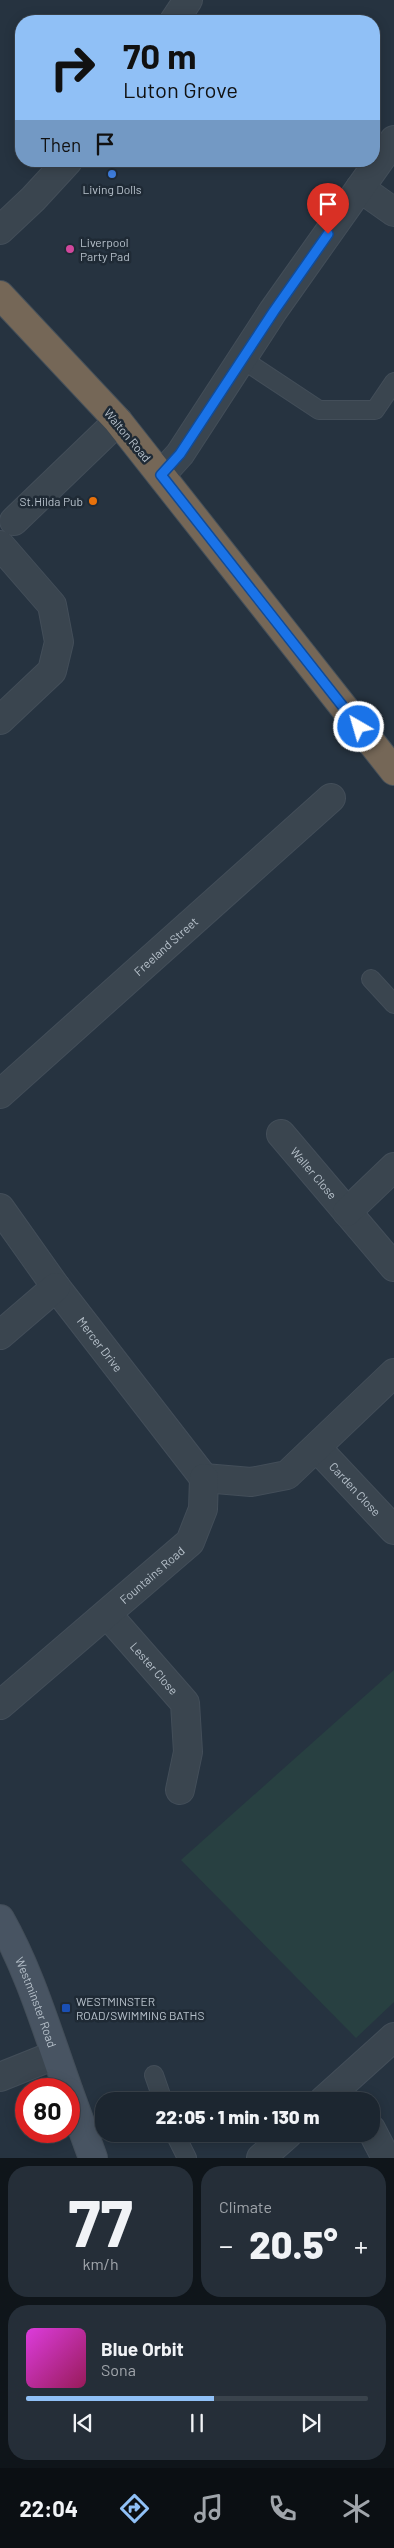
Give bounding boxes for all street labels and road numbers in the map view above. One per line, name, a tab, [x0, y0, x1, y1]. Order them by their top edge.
street label: Walton Road	[102, 406, 154, 464]
street label: Freeland Street	[131, 914, 200, 978]
street label: Waller Close	[288, 1144, 340, 1202]
street label: Mercer Drive	[75, 1314, 126, 1374]
street label: Carden Close	[327, 1459, 384, 1519]
street label: Fountains Road	[117, 1543, 187, 1606]
street label: Lester Close	[128, 1639, 181, 1697]
street label: Westminster Road	[13, 1955, 60, 2049]

